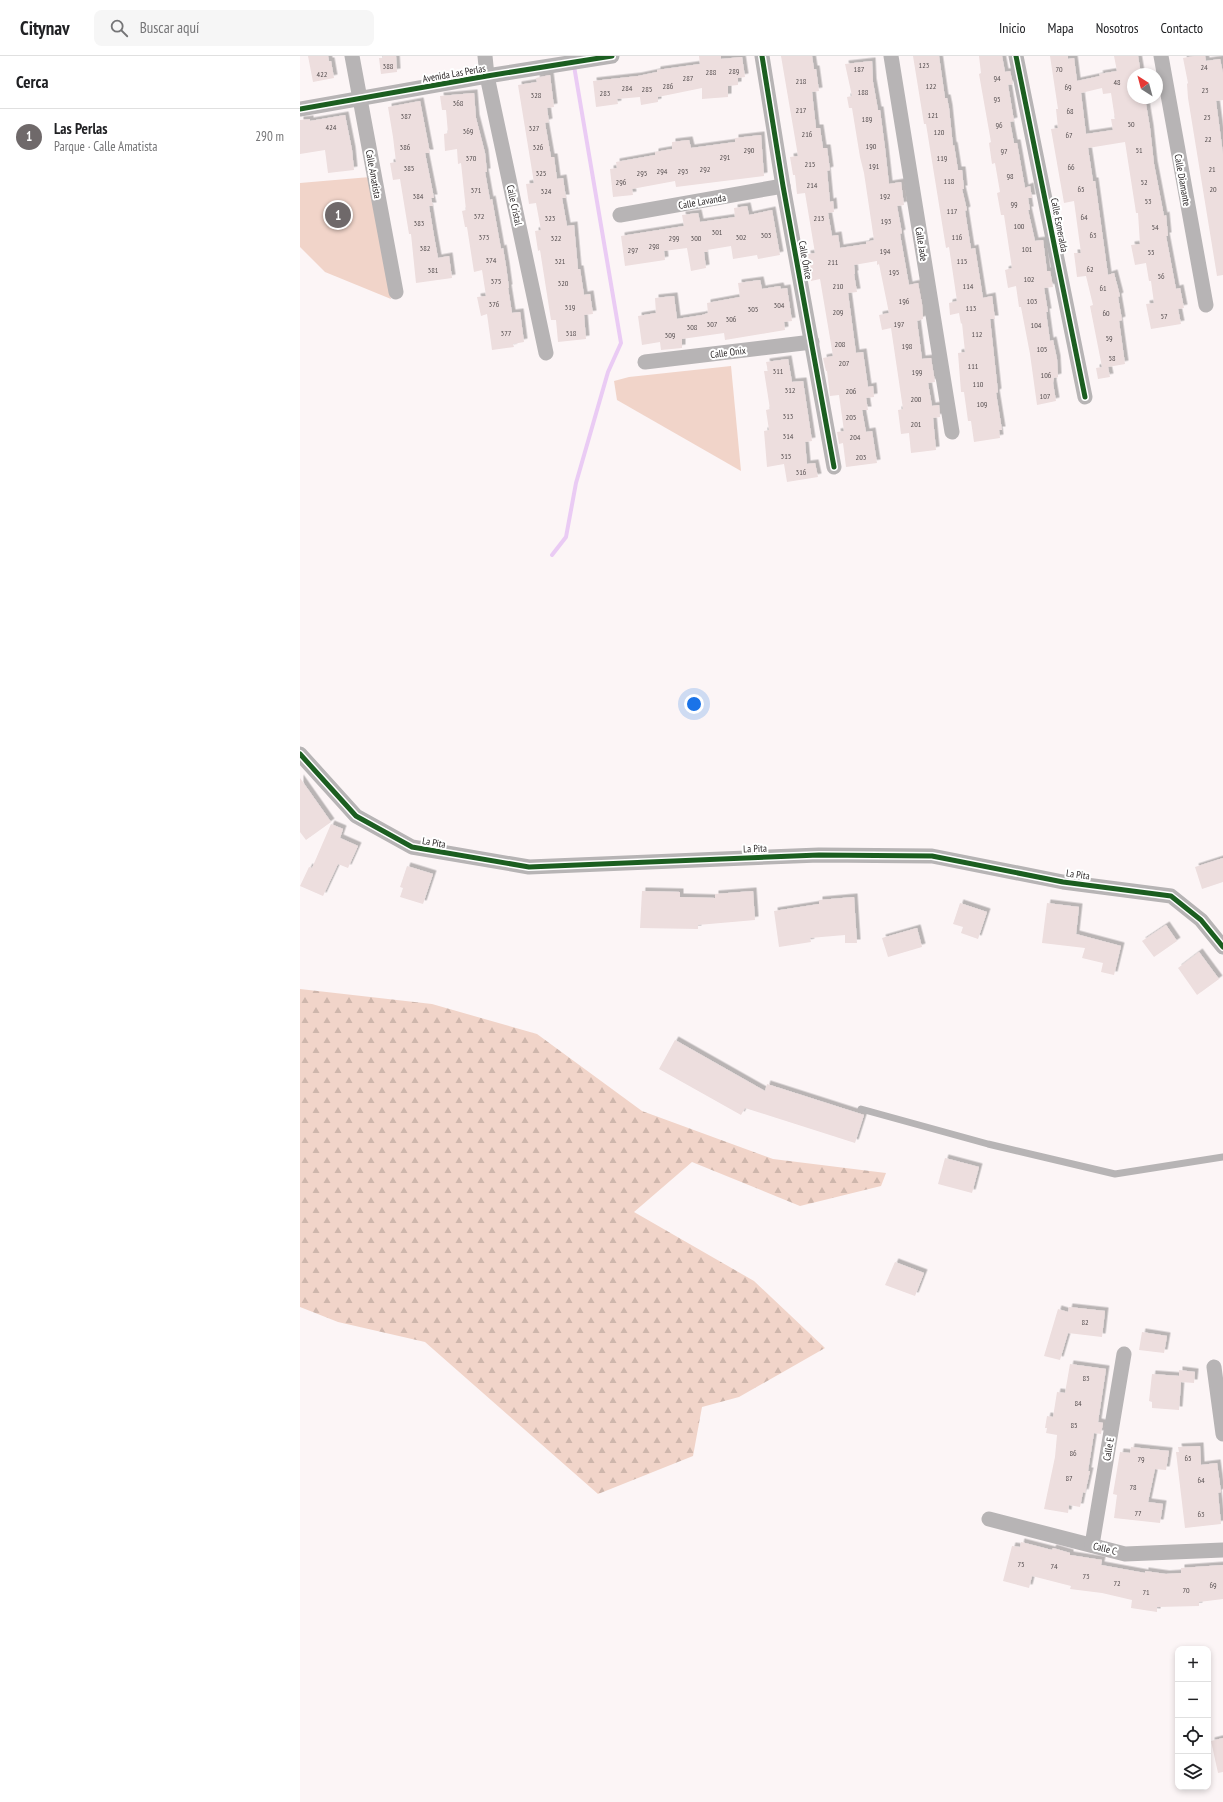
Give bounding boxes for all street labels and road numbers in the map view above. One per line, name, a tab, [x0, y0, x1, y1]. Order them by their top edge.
street label: Avenida Las Perlas	[422, 61, 487, 85]
street label: Calle Amatista	[363, 149, 384, 200]
street label: Calle Diamante	[1172, 153, 1193, 207]
street label: Calle Cristal	[504, 184, 525, 227]
street label: Calle Lavanda	[677, 191, 727, 212]
street label: Calle Esmeralda	[1048, 197, 1071, 253]
street label: Calle Jade	[912, 226, 931, 262]
street label: Calle Ónice	[796, 240, 815, 280]
street label: Calle Onix	[710, 344, 746, 361]
street label: La Pita	[421, 834, 447, 851]
street label: La Pita	[743, 842, 767, 855]
street label: La Pita	[1065, 866, 1091, 883]
street label: Calle E	[1100, 1436, 1117, 1462]
street label: Calle C	[1092, 1539, 1118, 1558]

